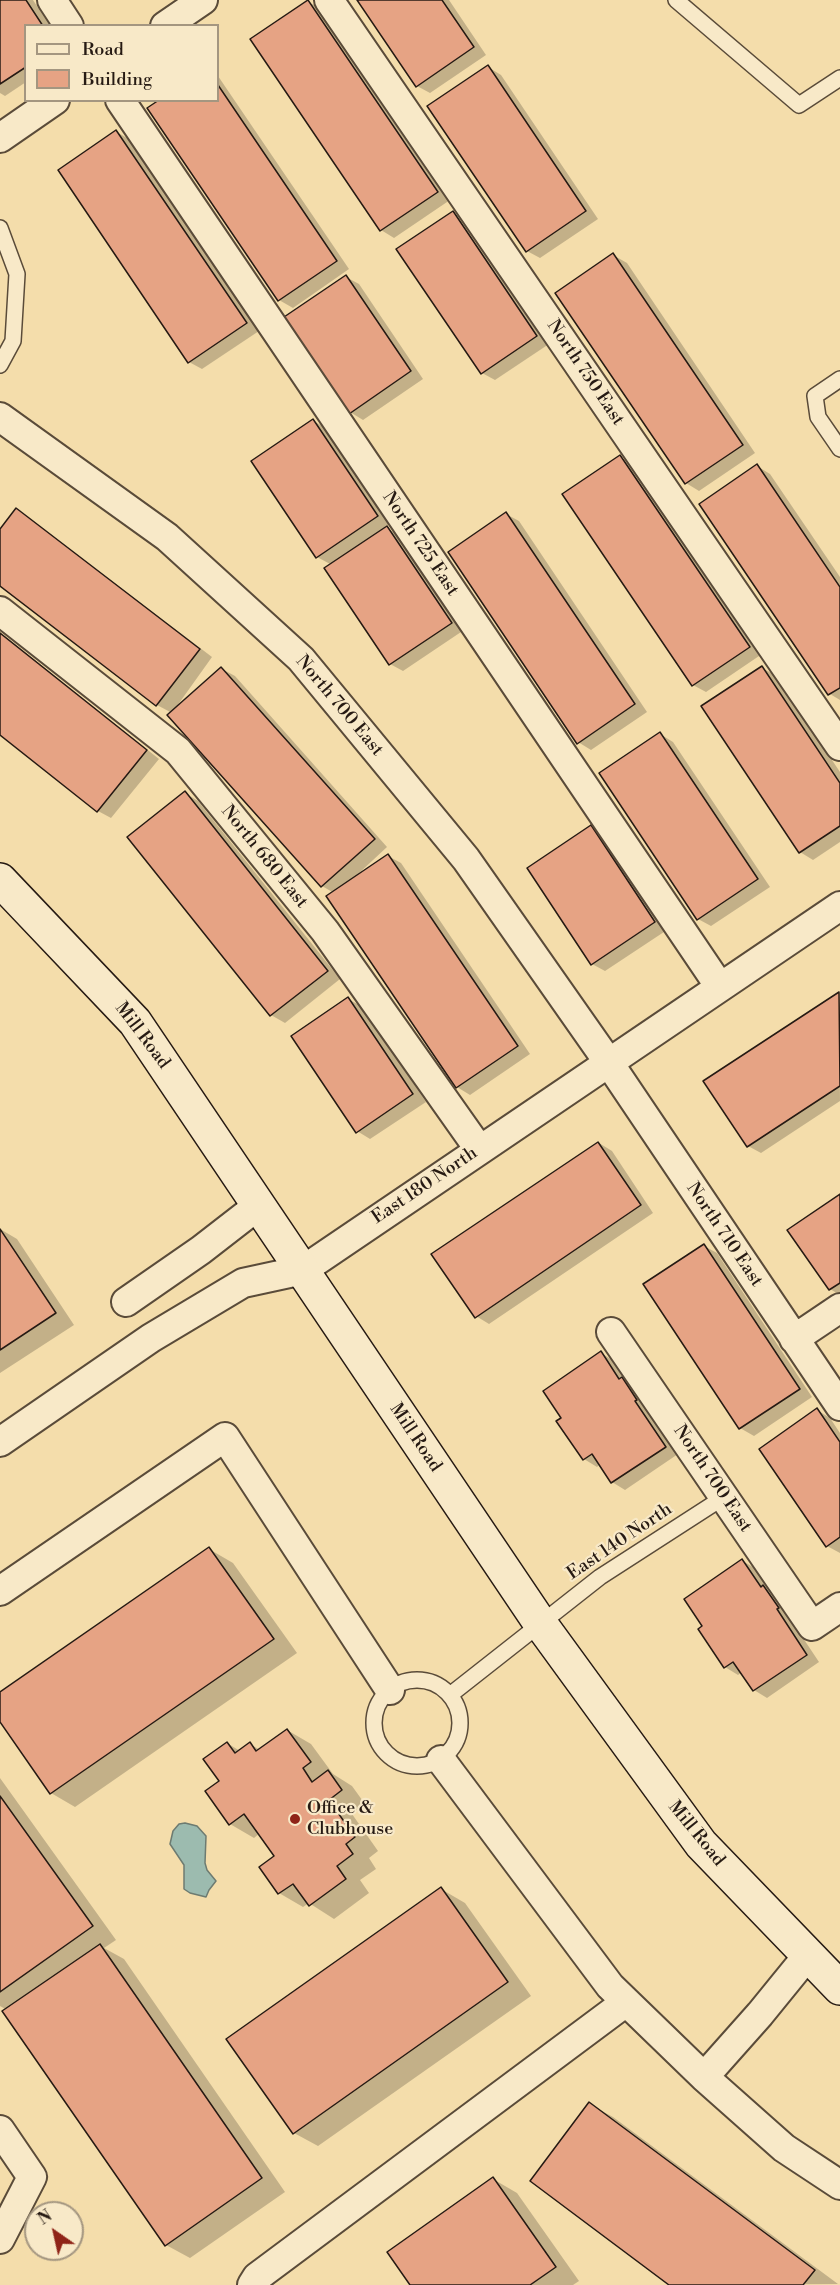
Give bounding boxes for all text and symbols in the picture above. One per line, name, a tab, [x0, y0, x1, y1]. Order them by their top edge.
legend	[24, 24, 219, 102]
text: Road	[82, 38, 124, 61]
text: Building	[82, 68, 152, 91]
street label: North 750 East	[542, 316, 628, 430]
street label: North 725 East	[377, 488, 463, 600]
street label: North 700 East	[291, 651, 387, 761]
street label: North 680 East	[216, 801, 312, 913]
street label: Mill Road	[110, 998, 174, 1074]
street label: East 180 North	[368, 1143, 482, 1229]
street label: North 710 East	[681, 1179, 767, 1291]
street label: Mill Road	[384, 1400, 446, 1476]
street label: North 700 East	[668, 1421, 756, 1537]
street label: East 140 North	[563, 1499, 677, 1585]
street label: Mill Road	[663, 1797, 729, 1871]
place label: Office & Clubhouse	[307, 1798, 393, 1840]
marker: Office & Clubhouse	[288, 1812, 302, 1826]
north arrow	[24, 2201, 84, 2261]
text: N	[34, 2206, 56, 2230]

